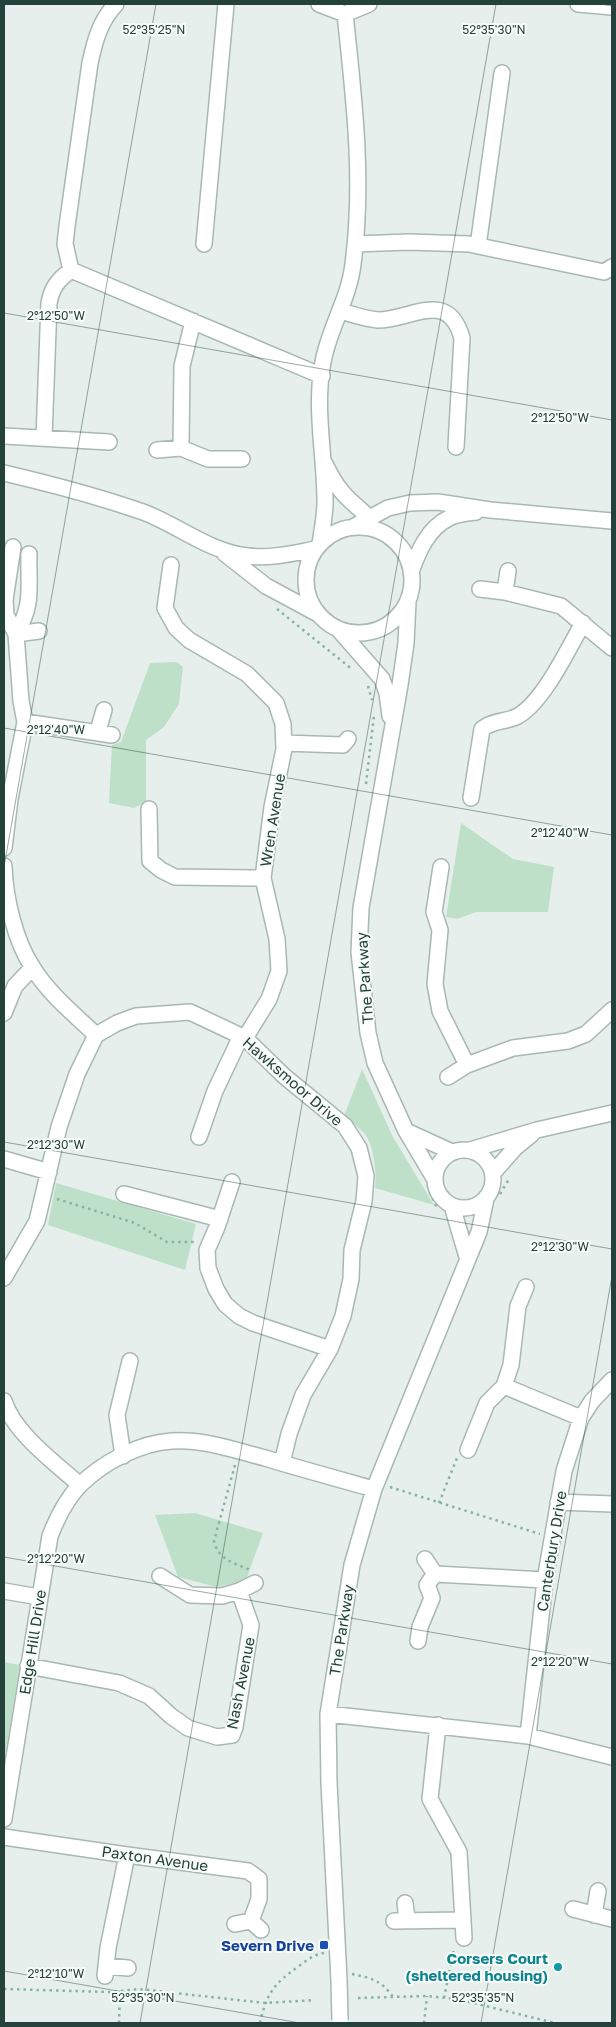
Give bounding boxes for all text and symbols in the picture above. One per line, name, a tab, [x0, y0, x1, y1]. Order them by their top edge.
text: 52°35'25"N	[123, 22, 185, 37]
text: 52°35'30"N	[462, 22, 526, 37]
text: 2°12'50"W	[27, 308, 85, 323]
text: 2°12'50"W	[531, 410, 589, 425]
text: 2°12'40"W	[27, 722, 86, 737]
street label: Wren Avenue	[256, 772, 288, 868]
text: 2°12'40"W	[531, 825, 590, 840]
street label: The Parkway	[352, 931, 376, 1025]
street label: Hawksmoor Drive	[239, 1033, 347, 1129]
text: 2°12'30"W	[27, 1137, 85, 1152]
text: 2°12'30"W	[531, 1239, 589, 1254]
street label: Canterbury Drive	[533, 1489, 569, 1613]
text: 2°12'20"W	[27, 1551, 85, 1566]
street label: The Parkway	[325, 1583, 357, 1677]
street label: Edge Hill Drive	[15, 1588, 49, 1696]
street label: Nash Avenue	[222, 1635, 258, 1731]
text: 2°12'20"W	[531, 1654, 589, 1669]
street label: Paxton Avenue	[100, 1842, 210, 1874]
place label: Severn Drive	[221, 1936, 314, 1954]
marker: Severn Drive	[318, 1939, 330, 1951]
place label: Corsers Court (sheltered housing)	[405, 1949, 548, 1984]
marker: Corsers Court (sheltered housing)	[552, 1961, 564, 1973]
text: 2°12'10"W	[28, 1966, 85, 1981]
text: 52°35'30"N	[111, 1990, 175, 2005]
text: 52°35'35"N	[451, 1990, 515, 2005]

